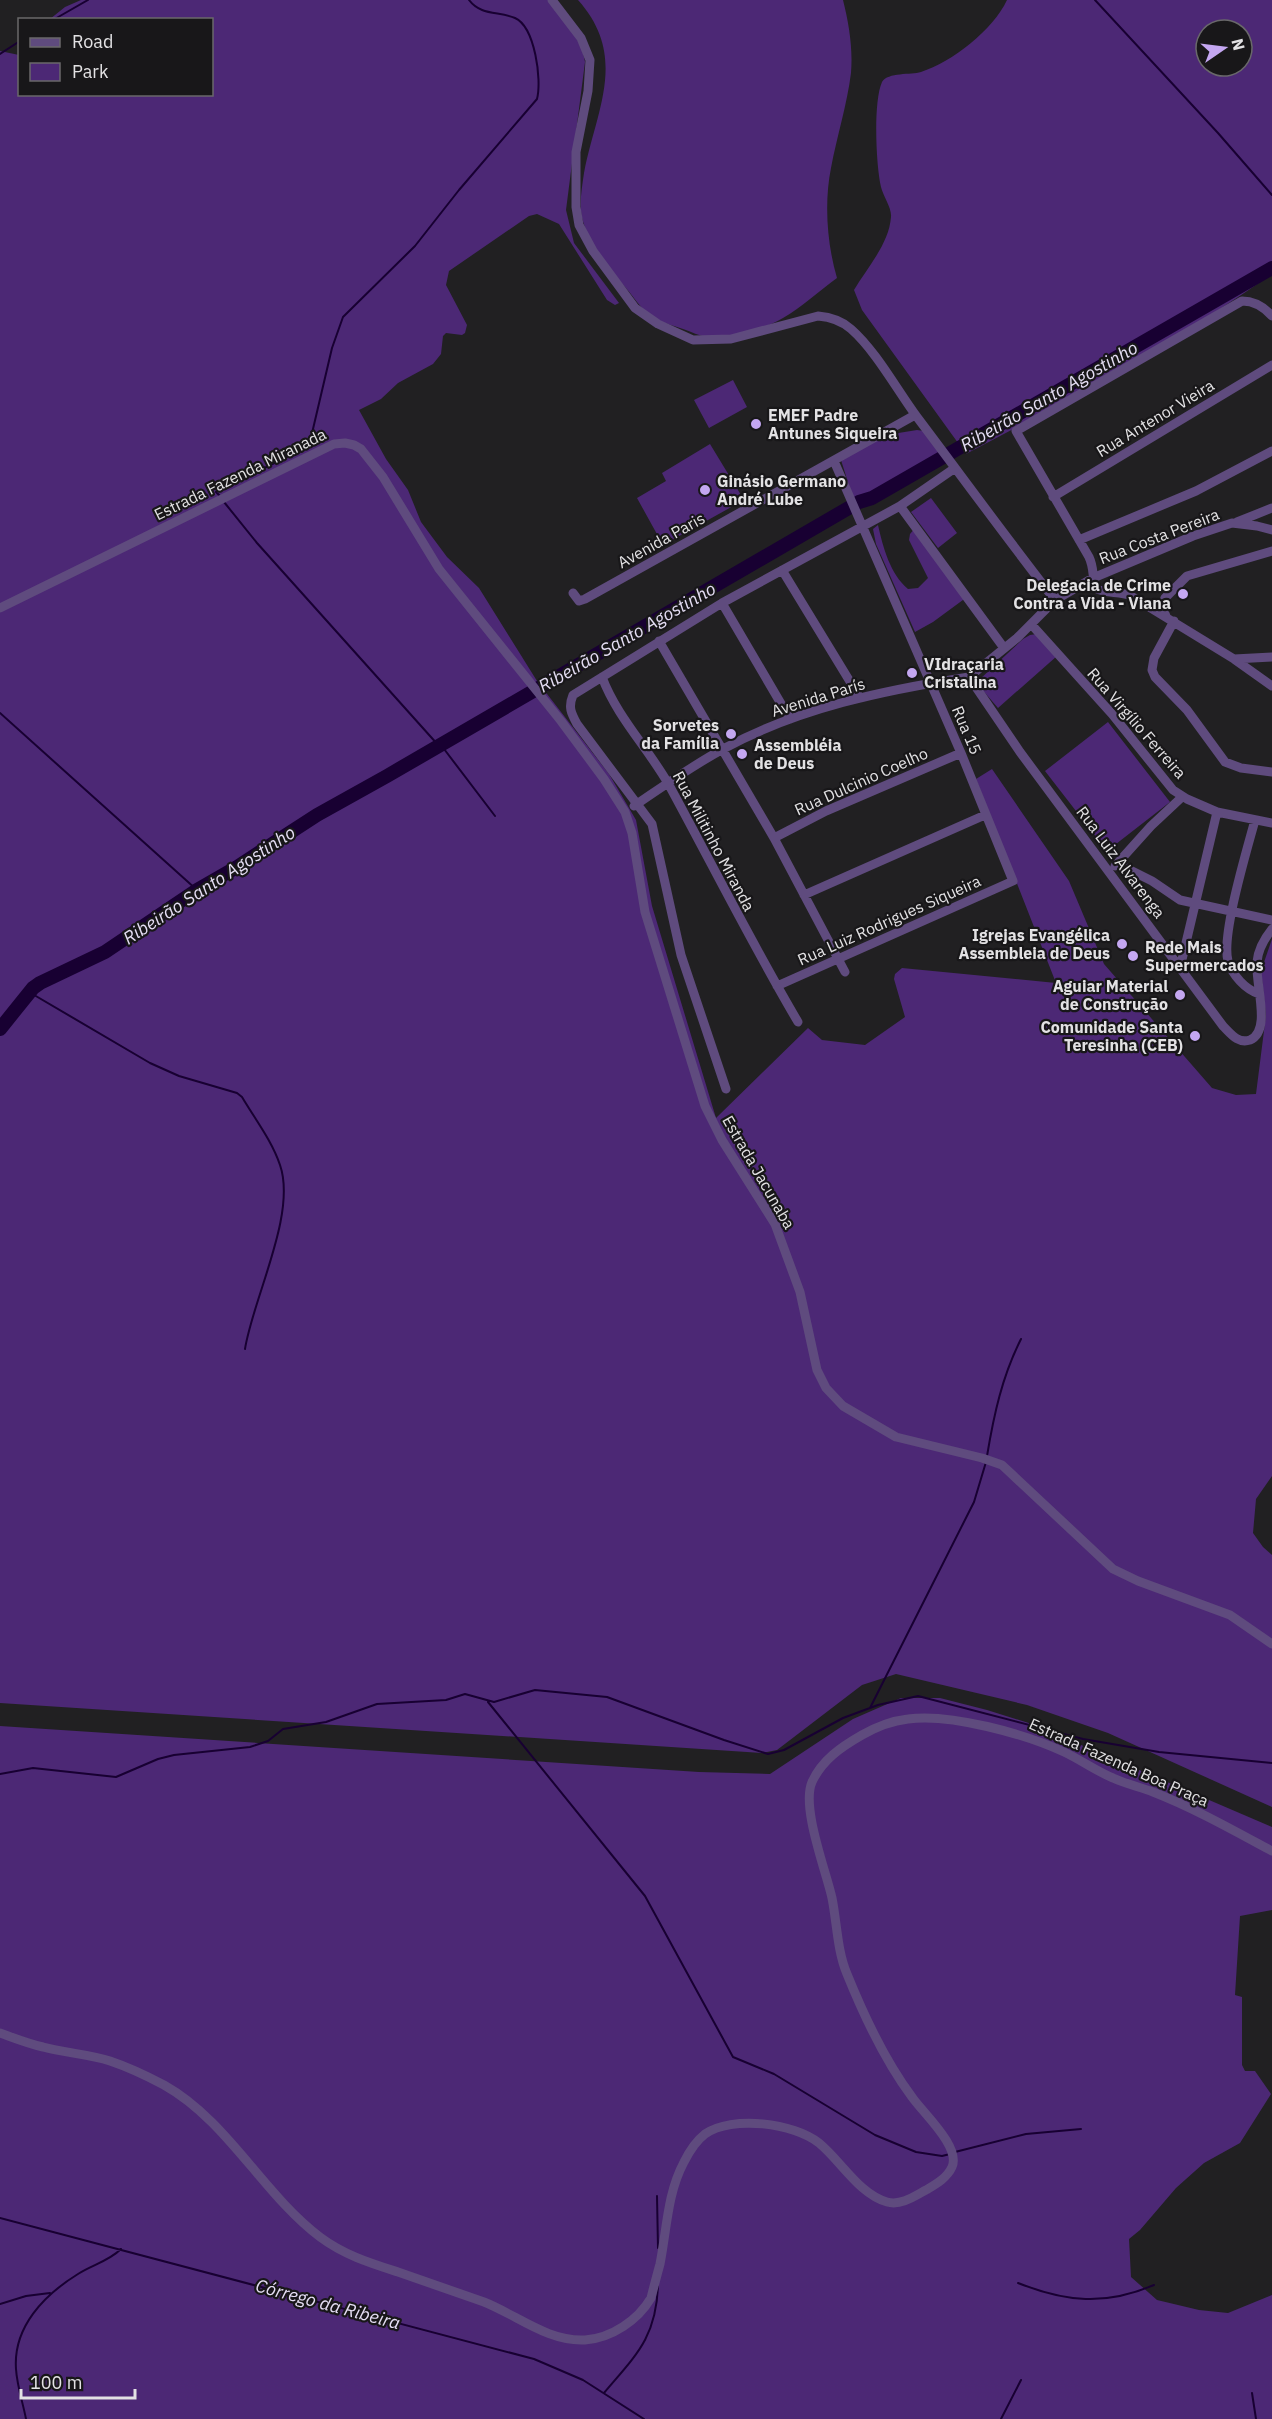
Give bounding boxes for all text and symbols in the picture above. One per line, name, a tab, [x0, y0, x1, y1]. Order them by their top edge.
legend	[18, 18, 213, 96]
north arrow	[1194, 18, 1254, 78]
text: Road	[72, 30, 113, 53]
text: N	[1227, 36, 1250, 52]
text: Park	[72, 60, 109, 83]
water label: Ribeirão Santo Agostinho	[956, 336, 1142, 456]
street label: Rua Antenor Vieira	[1092, 375, 1218, 461]
place label: EMEF Padre Antunes Siqueira	[768, 405, 897, 443]
marker: EMEF Padre Antunes Siqueira	[749, 417, 763, 431]
street label: Estrada Fazenda Miranada	[151, 423, 330, 524]
place label: Ginásio Germano André Lube	[717, 471, 846, 509]
marker: Ginásio Germano André Lube	[698, 483, 712, 497]
street label: Rua Costa Pereira	[1096, 504, 1222, 568]
street label: Avenida Paris	[614, 508, 708, 572]
place label: Delegacia de Crime Contra a Vida - Viana	[1013, 575, 1171, 613]
water label: Ribeirão Santo Agostinho	[534, 577, 720, 697]
marker: Delegacia de Crime Contra a Vida - Viana	[1176, 587, 1190, 601]
place label: VIdraçaria Cristalina	[924, 654, 1004, 692]
street label: Rua Virgílio Ferreira	[1083, 663, 1191, 783]
marker: VIdraçaria Cristalina	[905, 666, 919, 680]
street label: Avenida París	[769, 673, 867, 721]
street label: Rua 15	[948, 703, 986, 757]
place label: Sorvetes da Família	[641, 715, 719, 753]
marker: Sorvetes da Família	[724, 727, 738, 741]
place label: Assembléia de Deus	[754, 735, 842, 773]
street label: Rua Dulcinio Coelho	[791, 743, 931, 819]
marker: Assembléia de Deus	[735, 747, 749, 761]
street label: Rua Militinho Miranda	[669, 768, 760, 915]
street label: Rua Luiz Alvarenga	[1072, 802, 1170, 922]
water label: Ribeirão Santo Agostinho	[118, 821, 300, 949]
street label: Rua Luiz Rodrigues Siqueira	[794, 870, 984, 970]
place label: Igrejas Evangélica Assembleia de Deus	[958, 925, 1110, 963]
marker: Igrejas Evangélica Assembleia de Deus	[1115, 937, 1129, 951]
place label: Rede Mais Supermercados	[1145, 937, 1264, 975]
marker: Rede Mais Supermercados	[1126, 949, 1140, 963]
place label: Aguiar Material de Construção	[1053, 976, 1168, 1014]
marker: Aguiar Material de Construção	[1173, 988, 1187, 1002]
place label: Comunidade Santa Teresinha (CEB)	[1040, 1017, 1183, 1055]
marker: Comunidade Santa Teresinha (CEB)	[1188, 1029, 1202, 1043]
street label: Estrada Jacunaba	[718, 1112, 800, 1233]
street label: Estrada Fazenda Boa Praça	[1026, 1713, 1212, 1811]
water label: Córrego da Ribeira	[253, 2274, 403, 2334]
scale bar	[21, 2362, 135, 2400]
text: 100 m	[30, 2371, 82, 2394]

